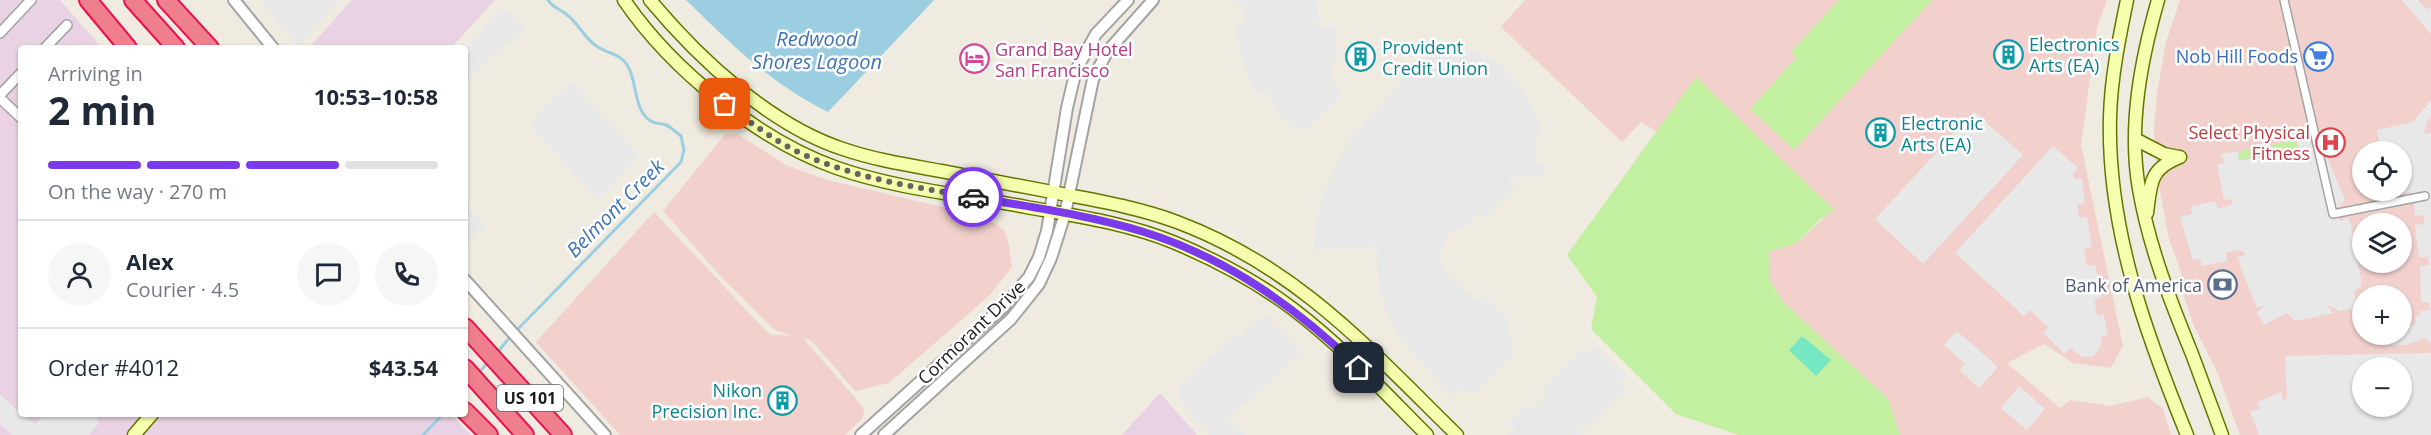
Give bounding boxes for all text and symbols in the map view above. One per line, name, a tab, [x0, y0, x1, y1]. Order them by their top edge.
water label: Redwood Shores Lagoon	[752, 25, 882, 75]
place label: Electronics Arts (EA)	[2029, 32, 2120, 77]
place label: Provident Credit Union	[1382, 35, 1488, 80]
place label: Grand Bay Hotel San Francisco	[995, 37, 1133, 82]
building icon: Electronics Arts (EA)	[1992, 38, 2024, 70]
supermarket icon: Nob Hill Foods	[2303, 40, 2335, 72]
building icon: Provident Credit Union	[1345, 41, 1377, 73]
hotel icon: Grand Bay Hotel San Francisco	[958, 43, 990, 75]
place label: Nob Hill Foods	[2176, 44, 2298, 68]
text: Arriving in	[48, 60, 143, 87]
pin	[699, 78, 750, 129]
text: 10:53–10:58	[314, 81, 438, 111]
text: 2 min	[48, 83, 156, 136]
icon: bag	[708, 87, 741, 120]
place label: Electronic Arts (EA)	[1901, 111, 1983, 156]
building icon: Electronic Arts (EA)	[1864, 117, 1896, 149]
place label: Select Physical Fitness	[2188, 120, 2310, 165]
hospital icon: Select Physical Fitness	[2315, 126, 2347, 158]
map controls	[2352, 141, 2412, 417]
button: locate	[2352, 141, 2412, 201]
water label: Belmont Creek	[560, 152, 671, 263]
courier	[943, 167, 1003, 227]
text: On the way · 270 m	[48, 178, 227, 205]
icon: car	[957, 181, 990, 214]
button: layers	[2352, 213, 2412, 273]
button: person	[48, 243, 111, 306]
button: chat	[297, 243, 360, 306]
button: phone	[375, 243, 438, 306]
text: Alex	[126, 246, 174, 276]
bank icon: Bank of America	[2207, 269, 2239, 301]
place label: Bank of America	[2065, 273, 2202, 297]
street label: Cormorant Drive	[912, 275, 1030, 389]
text: Courier · 4.5	[126, 276, 239, 303]
button: +	[2352, 285, 2412, 345]
pin	[1333, 342, 1384, 393]
icon: home	[1342, 351, 1375, 384]
text: Order #4012	[48, 352, 179, 382]
text: $43.54	[369, 352, 438, 382]
button: −	[2352, 357, 2412, 417]
place label: Nikon Precision Inc.	[651, 378, 762, 423]
building icon: Nikon Precision Inc.	[767, 384, 799, 416]
road number: US 101	[497, 385, 563, 411]

